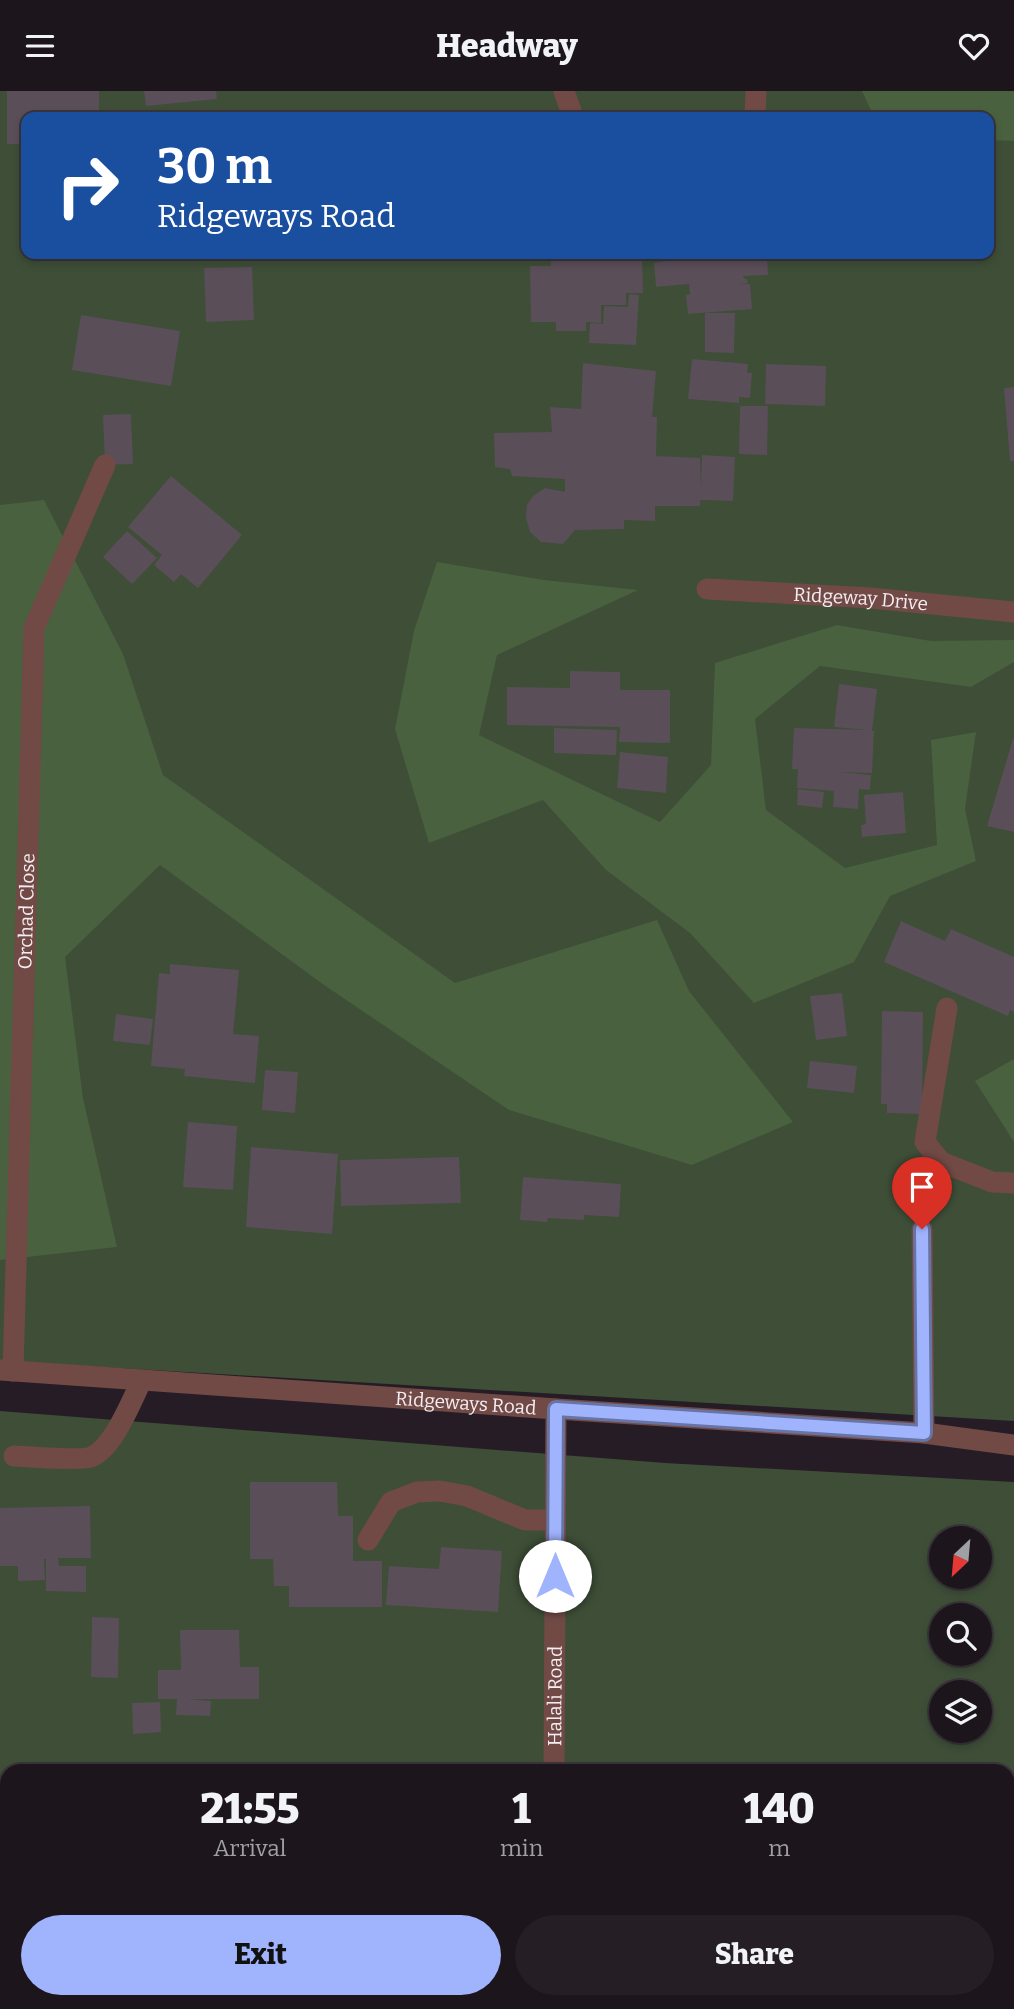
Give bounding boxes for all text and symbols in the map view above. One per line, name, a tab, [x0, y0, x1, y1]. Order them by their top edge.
icon: menu	[21, 27, 59, 65]
text: Headway	[436, 27, 578, 65]
icon: heart	[955, 27, 993, 65]
text: 30 m	[157, 137, 272, 196]
icon: right	[42, 140, 133, 231]
text: Ridgeways Road	[157, 197, 395, 235]
street label: Ridgeway Drive	[793, 582, 929, 615]
street label: Orchad Close	[13, 853, 39, 970]
pin	[892, 1157, 952, 1229]
icon: arrive	[903, 1168, 941, 1206]
street label: Ridgeways Road	[394, 1386, 537, 1419]
north arrow	[929, 1526, 992, 1589]
map controls	[929, 1526, 992, 1743]
position arrow	[518, 1539, 592, 1613]
button: search	[929, 1603, 992, 1666]
street label: Halali Road	[543, 1646, 566, 1746]
button: layers	[929, 1680, 992, 1743]
text: 21:55	[200, 1784, 300, 1834]
text: 1	[512, 1784, 531, 1834]
text: 140	[744, 1784, 815, 1834]
text: Arrival	[214, 1834, 286, 1862]
text: min	[500, 1834, 543, 1862]
text: m	[768, 1834, 790, 1862]
button: Exit	[21, 1915, 501, 1995]
button: Share	[515, 1915, 994, 1995]

